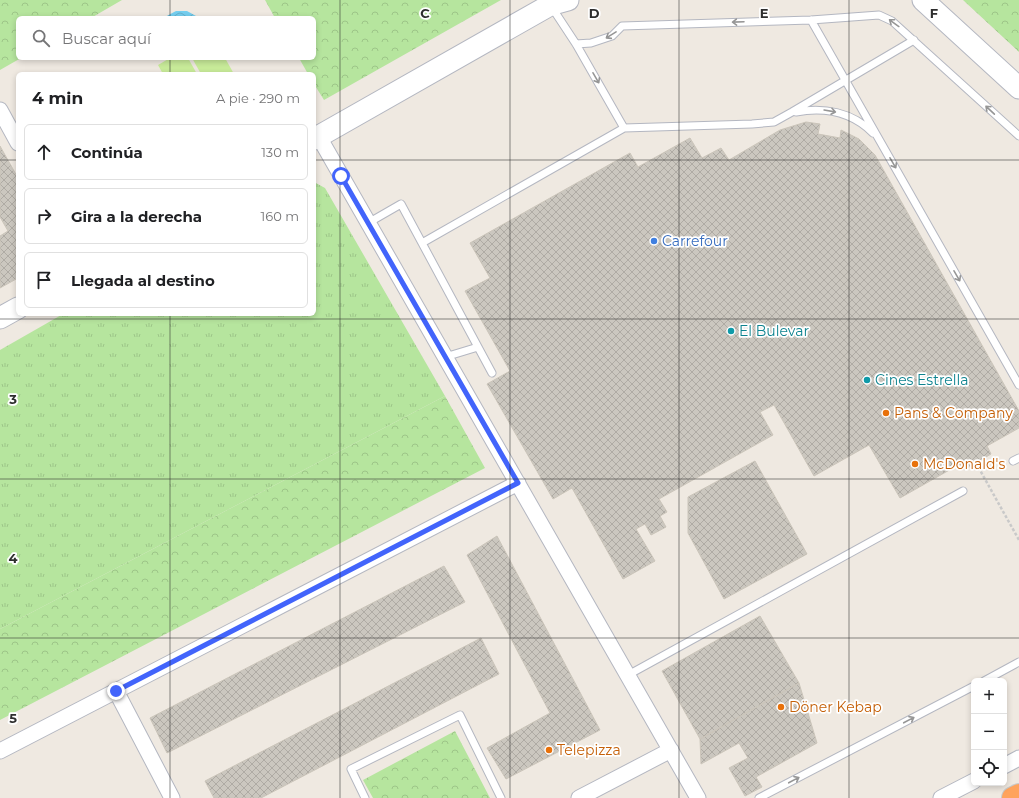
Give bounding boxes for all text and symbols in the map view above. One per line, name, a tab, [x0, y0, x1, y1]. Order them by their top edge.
text: C	[420, 5, 430, 21]
text: D	[589, 5, 600, 21]
text: E	[760, 5, 769, 21]
text: F	[930, 5, 938, 21]
search box	[16, 16, 316, 60]
one-way arrow	[732, 18, 745, 26]
one-way arrow	[888, 19, 899, 27]
icon: search	[30, 27, 52, 49]
text: Buscar aquí	[62, 29, 151, 48]
one-way arrow	[606, 30, 617, 39]
one-way arrow	[592, 72, 600, 84]
text: 4 min	[32, 88, 83, 108]
text: A pie · 290 m	[216, 90, 300, 106]
one-way arrow	[985, 105, 995, 115]
one-way arrow	[824, 107, 837, 115]
icon: ahead	[33, 141, 55, 163]
text: Continúa	[71, 143, 143, 162]
text: 130 m	[261, 144, 299, 160]
one-way arrow	[889, 157, 897, 169]
route start	[332, 167, 350, 185]
icon: right	[33, 205, 55, 227]
text: Gira a la derecha	[71, 207, 202, 226]
text: 160 m	[261, 208, 299, 224]
place label: Carrefour	[662, 232, 728, 250]
marker: Carrefour	[649, 236, 659, 246]
icon: arrive	[33, 269, 55, 291]
one-way arrow	[953, 270, 961, 282]
text: Llegada al destino	[71, 271, 215, 290]
place label: El Bulevar	[739, 322, 809, 340]
marker: El Bulevar	[726, 326, 736, 336]
place label: Cines Estrella	[875, 371, 969, 389]
marker: Cines Estrella	[862, 375, 872, 385]
text: 3	[8, 391, 17, 407]
place label: Pans & Company	[894, 404, 1013, 422]
marker: Pans & Company	[881, 408, 891, 418]
place label: McDonald's	[923, 455, 1005, 473]
marker: McDonald's	[910, 459, 920, 469]
text: 4	[9, 550, 18, 566]
map controls	[971, 678, 1007, 786]
button: +	[971, 678, 1007, 714]
route end	[107, 682, 125, 700]
place label: Döner Kebap	[789, 698, 882, 716]
marker: Döner Kebap	[776, 702, 786, 712]
text: 5	[9, 710, 17, 726]
button: −	[971, 714, 1007, 750]
one-way arrow	[903, 716, 915, 723]
place label: Telepizza	[557, 741, 621, 759]
marker: Telepizza	[544, 745, 554, 755]
button: locate	[971, 750, 1007, 786]
one-way arrow	[788, 776, 800, 783]

